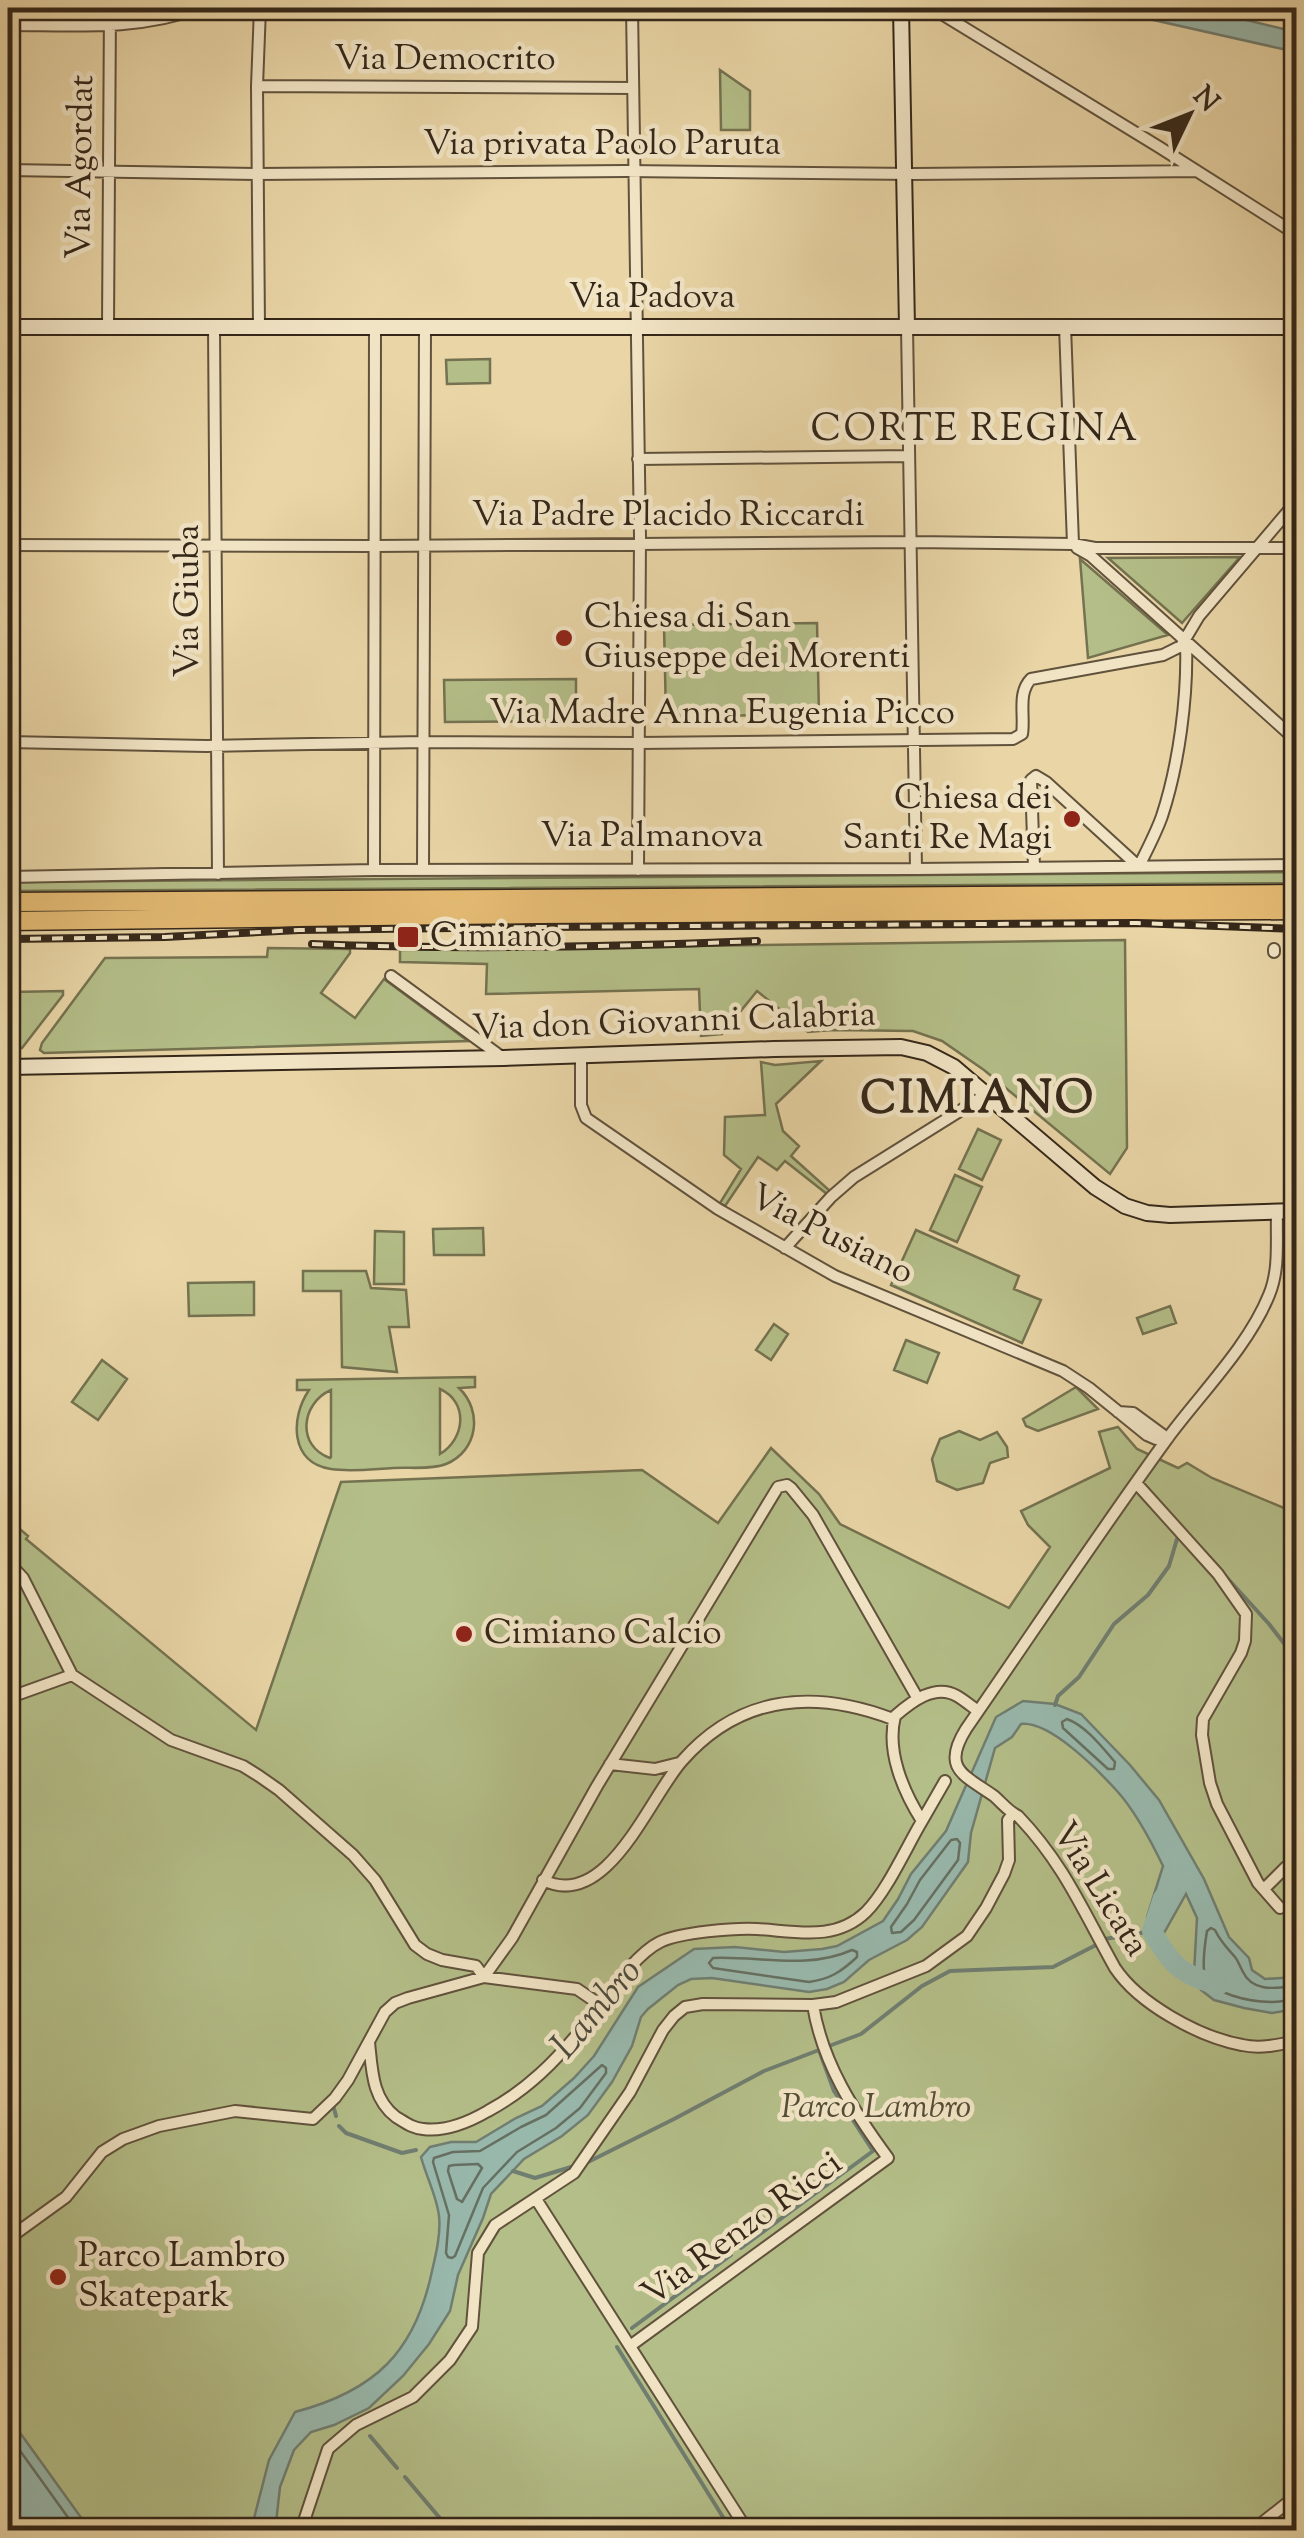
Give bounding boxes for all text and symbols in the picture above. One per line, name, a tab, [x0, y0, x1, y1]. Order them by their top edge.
street label: Via Democrito	[334, 35, 556, 86]
north arrow	[1139, 65, 1239, 165]
street label: Via Agordat	[55, 74, 109, 260]
text: N	[1183, 78, 1227, 122]
street label: Via privata Paolo Paruta	[423, 120, 781, 171]
street label: Via Padova	[569, 273, 735, 324]
district label: CORTE REGINA	[810, 404, 1140, 458]
street label: Via Padre Placido Riccardi	[472, 491, 864, 542]
street label: Via Giuba	[164, 524, 215, 678]
place label: Chiesa di San Giuseppe dei Morenti	[584, 593, 910, 684]
marker: Chiesa di San Giuseppe dei Morenti	[553, 627, 575, 649]
street label: Via Madre Anna Eugenia Picco	[489, 689, 955, 740]
place label: Chiesa dei Santi Re Magi	[843, 774, 1052, 865]
marker: Chiesa dei Santi Re Magi	[1061, 808, 1083, 830]
street label: Via Palmanova	[541, 812, 763, 863]
place label: Cimiano	[430, 912, 562, 963]
marker: Cimiano	[395, 924, 421, 950]
street label: Via don Giovanni Calabria	[471, 990, 877, 1056]
district label: CIMIANO	[860, 1069, 1096, 1134]
street label: Via Pusiano	[740, 1173, 922, 1299]
place label: Cimiano Calcio	[484, 1609, 722, 1660]
marker: Cimiano Calcio	[453, 1623, 475, 1645]
street label: Via Licata	[1038, 1813, 1160, 1967]
water label: Lambro	[540, 1948, 656, 2072]
park label: Parco Lambro	[781, 2083, 971, 2134]
street label: Via Renzo Ricci	[632, 2140, 854, 2320]
place label: Parco Lambro Skatepark	[78, 2232, 286, 2323]
marker: Parco Lambro Skatepark	[47, 2266, 69, 2288]

